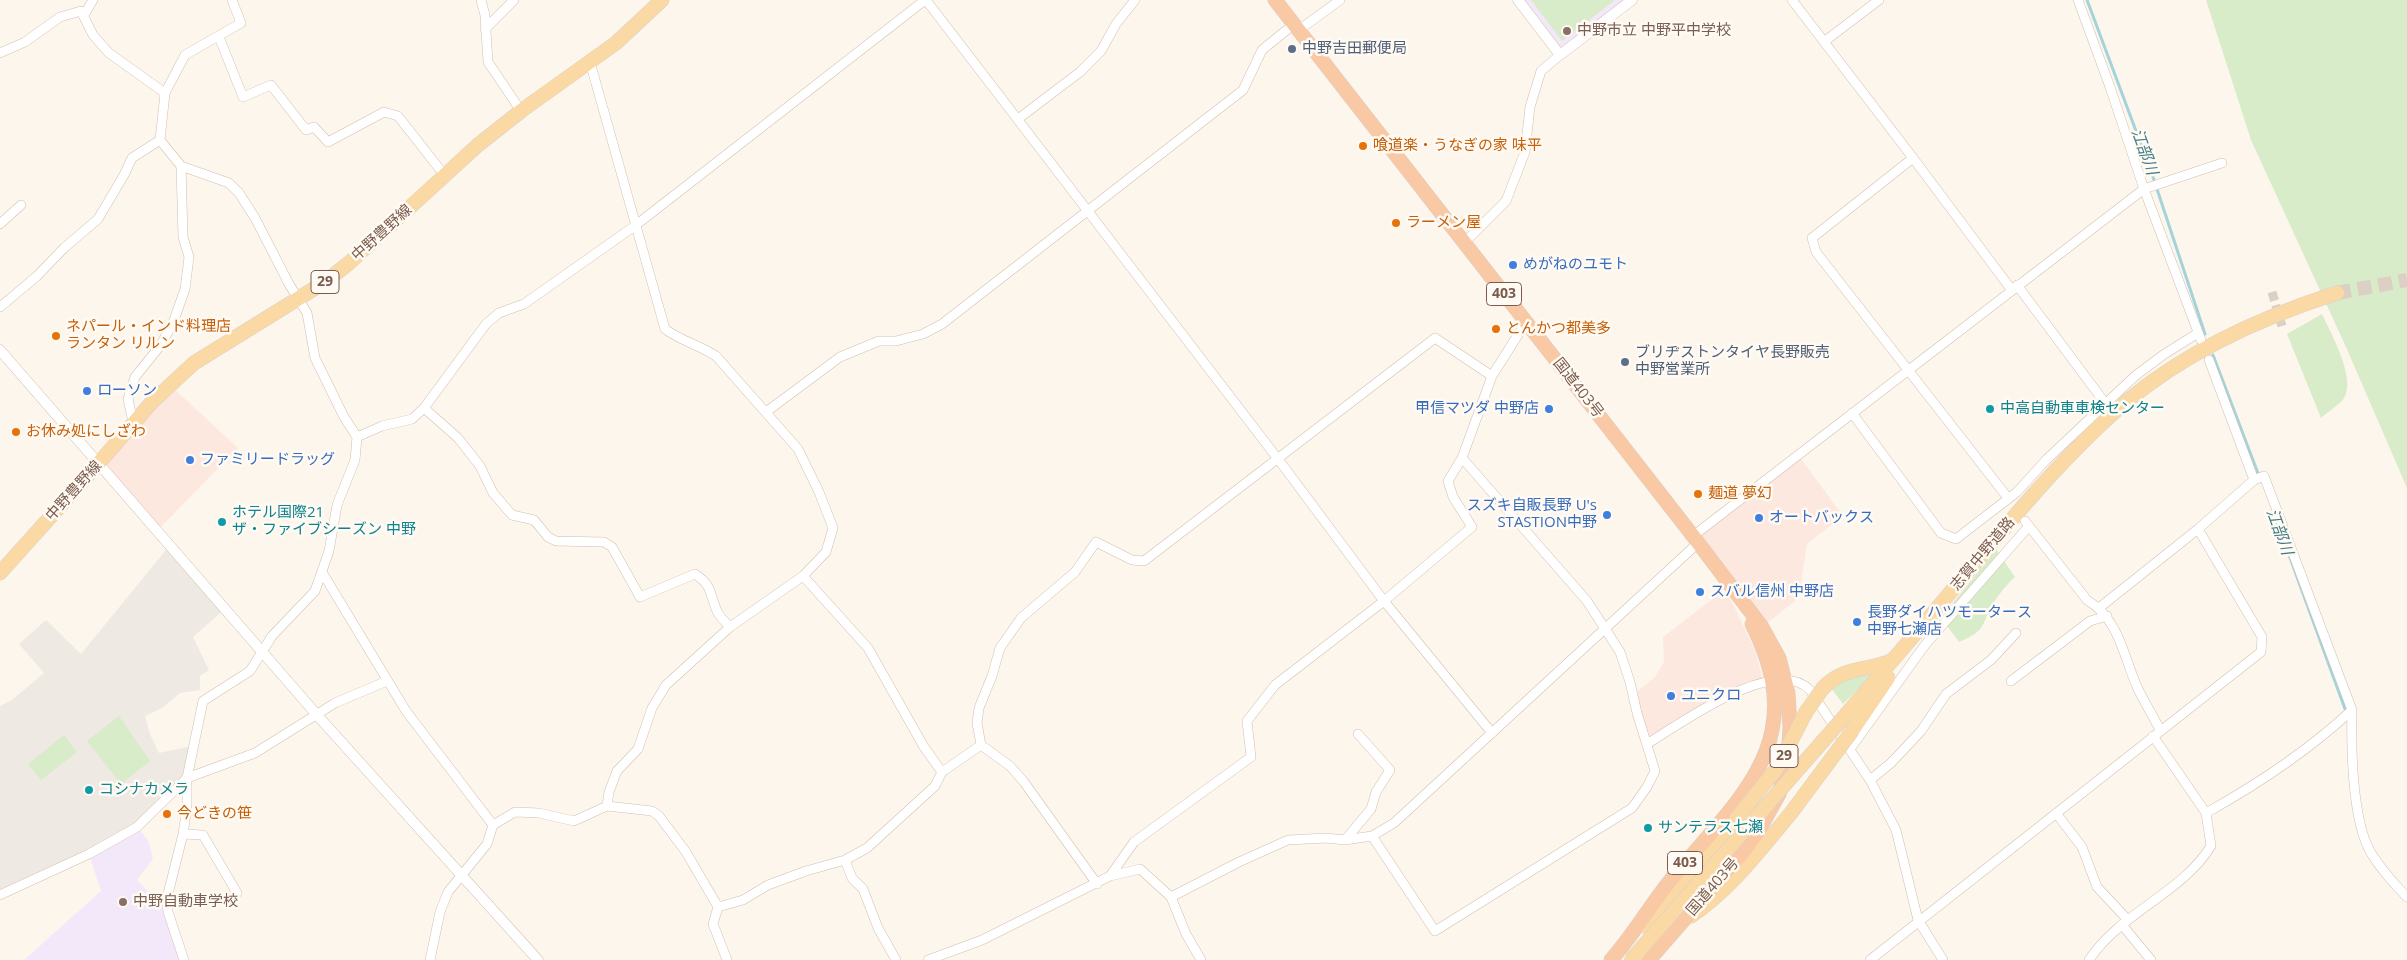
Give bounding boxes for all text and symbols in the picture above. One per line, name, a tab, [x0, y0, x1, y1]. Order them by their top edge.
place label: 中野市立 中野平中学校	[1577, 22, 1731, 40]
marker: 中野市立 中野平中学校	[1561, 25, 1573, 37]
place label: 中野吉田郵便局	[1302, 40, 1407, 58]
marker: 中野吉田郵便局	[1286, 43, 1298, 55]
water label: 江部川	[2127, 126, 2161, 178]
place label: 喰道楽・うなぎの家 味平	[1373, 137, 1542, 155]
marker: 喰道楽・うなぎの家 味平	[1357, 140, 1369, 152]
street label: 中野豊野線	[348, 201, 416, 265]
place label: ラーメン屋	[1406, 214, 1481, 232]
marker: ラーメン屋	[1390, 217, 1402, 229]
place label: めがねのユモト	[1523, 256, 1628, 274]
marker: めがねのユモト	[1507, 259, 1519, 271]
road number: 29	[311, 270, 339, 294]
road number: 403	[1486, 282, 1522, 306]
place label: ネパール・インド料理店 ランタン リルン	[66, 318, 231, 353]
place label: とんかつ都美多	[1506, 320, 1611, 338]
marker: とんかつ都美多	[1490, 323, 1502, 335]
marker: ネパール・インド料理店 ランタン リルン	[50, 330, 62, 342]
place label: ブリヂストンタイヤ長野販売 中野営業所	[1635, 344, 1830, 379]
street label: 国道403号	[1549, 355, 1607, 421]
marker: ブリヂストンタイヤ長野販売 中野営業所	[1619, 356, 1631, 368]
place label: ローソン	[97, 382, 157, 400]
marker: ローソン	[81, 385, 93, 397]
place label: 甲信マツダ 中野店	[1415, 400, 1539, 418]
place label: 中高自動車車検センター	[2000, 400, 2165, 418]
marker: 甲信マツダ 中野店	[1543, 403, 1555, 415]
marker: 中高自動車車検センター	[1984, 403, 1996, 415]
place label: お休み処にしざわ	[26, 423, 146, 441]
marker: お休み処にしざわ	[10, 426, 22, 438]
place label: ファミリードラッグ	[200, 451, 335, 469]
marker: ファミリードラッグ	[184, 454, 196, 466]
street label: 中野豊野線	[42, 457, 106, 525]
place label: 麺道 夢幻	[1708, 485, 1772, 503]
marker: 麺道 夢幻	[1692, 488, 1704, 500]
place label: スズキ自販長野 U's STASTION中野	[1467, 497, 1597, 532]
place label: ホテル国際21 ザ・ファイブシーズン 中野	[232, 504, 416, 539]
water label: 江部川	[2262, 506, 2296, 558]
marker: スズキ自販長野 U's STASTION中野	[1601, 509, 1613, 521]
place label: オートバックス	[1769, 509, 1874, 527]
marker: オートバックス	[1753, 512, 1765, 524]
street label: 志賀中野道路	[1947, 514, 2019, 594]
marker: ホテル国際21 ザ・ファイブシーズン 中野	[216, 516, 228, 528]
place label: スバル信州 中野店	[1710, 583, 1834, 601]
marker: スバル信州 中野店	[1694, 586, 1706, 598]
place label: 長野ダイハツモータース 中野七瀬店	[1867, 604, 2032, 639]
marker: 長野ダイハツモータース 中野七瀬店	[1851, 616, 1863, 628]
place label: ユニクロ	[1681, 687, 1741, 705]
marker: ユニクロ	[1665, 690, 1677, 702]
road number: 29	[1770, 744, 1798, 768]
place label: コシナカメラ	[99, 781, 189, 799]
marker: コシナカメラ	[83, 784, 95, 796]
place label: 今どきの笹	[177, 805, 252, 823]
marker: 今どきの笹	[161, 808, 173, 820]
place label: サンテラス七瀬	[1658, 819, 1763, 837]
marker: サンテラス七瀬	[1642, 822, 1654, 834]
road number: 403	[1668, 851, 1702, 874]
street label: 国道403号	[1683, 854, 1743, 920]
place label: 中野自動車学校	[133, 893, 238, 911]
marker: 中野自動車学校	[117, 896, 129, 908]

